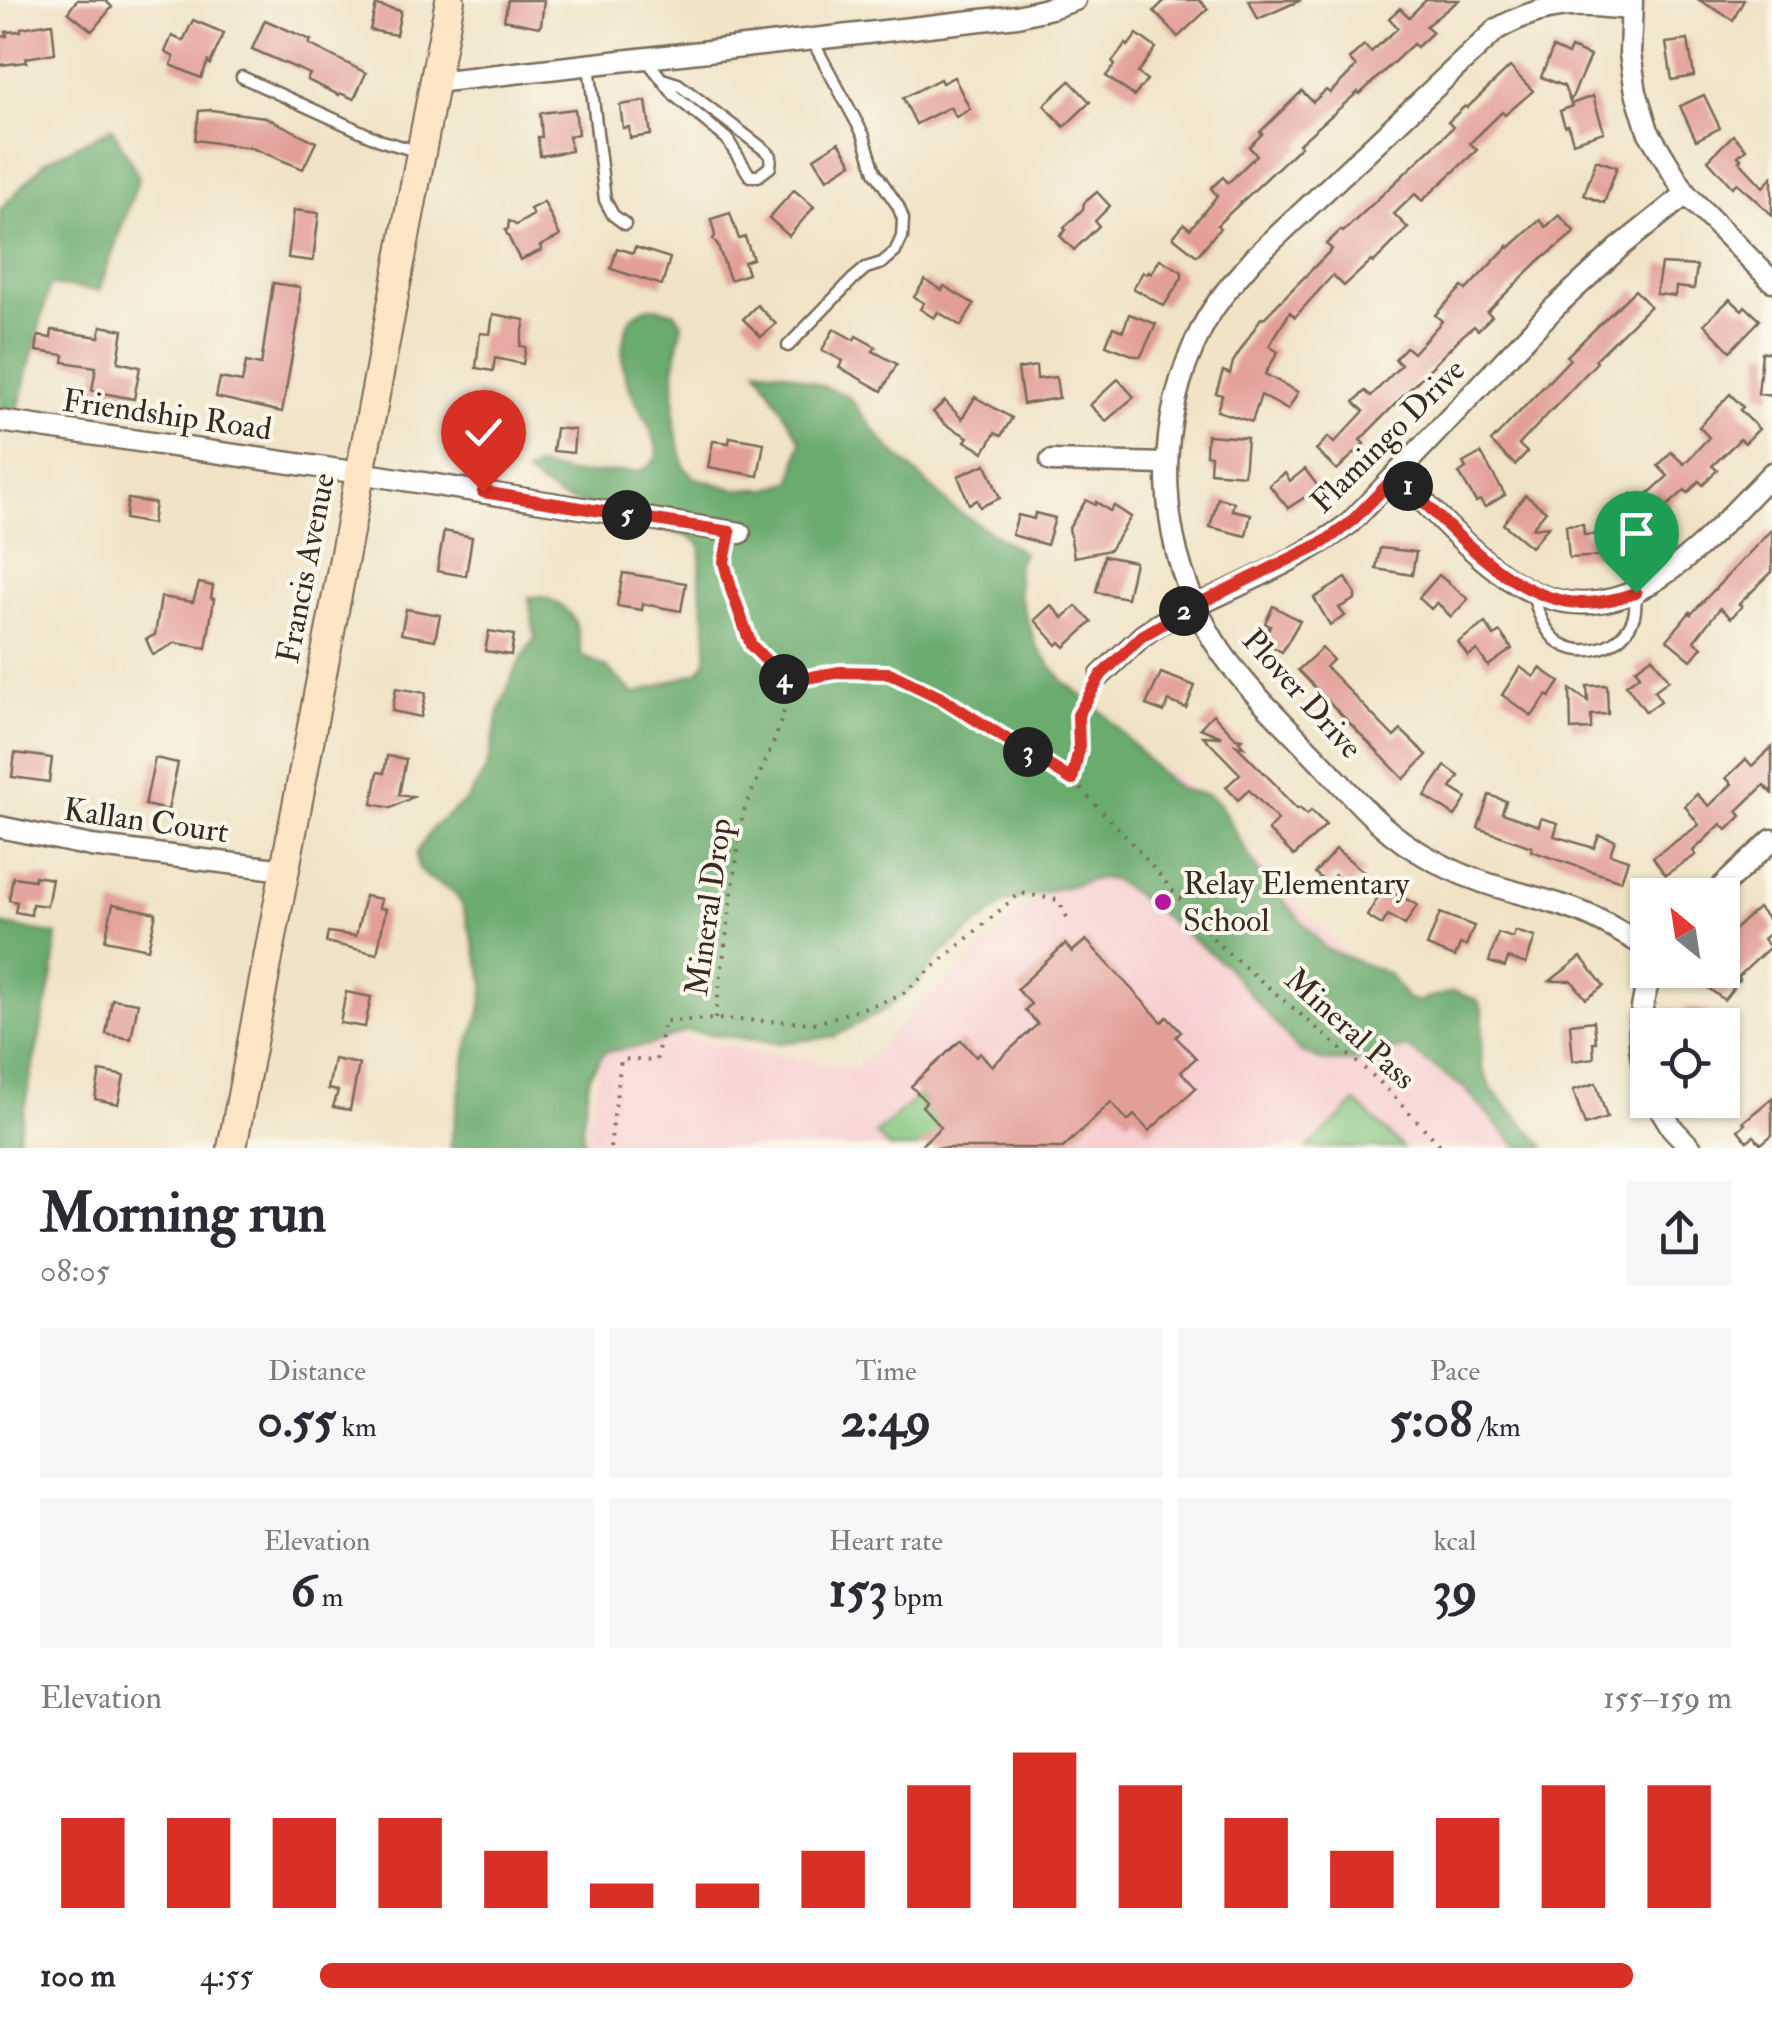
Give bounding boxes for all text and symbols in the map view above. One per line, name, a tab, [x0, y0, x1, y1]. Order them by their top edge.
street label: Flamingo Drive	[1302, 350, 1474, 522]
street label: Friendship Road	[60, 381, 274, 450]
pin	[441, 390, 526, 493]
icon: check	[456, 405, 511, 460]
pin: 1	[1383, 461, 1433, 511]
text: 1	[1403, 468, 1413, 503]
street label: Francis Avenue	[268, 470, 344, 666]
pin: 5	[602, 490, 652, 540]
pin	[1594, 491, 1679, 594]
text: 5	[621, 497, 633, 532]
icon: arrive	[1609, 506, 1664, 561]
pin: 2	[1159, 586, 1209, 636]
text: 2	[1177, 593, 1191, 628]
street label: Plover Drive	[1233, 621, 1371, 767]
pin: 4	[759, 654, 809, 704]
text: 4	[776, 661, 792, 696]
pin: 3	[1003, 727, 1053, 777]
text: 3	[1023, 734, 1033, 769]
street label: Kallan Court	[61, 790, 231, 852]
street label: Mineral Drop	[677, 816, 741, 998]
place label: Relay Elementary School	[1183, 864, 1410, 941]
north arrow	[1630, 878, 1740, 988]
map controls	[1630, 878, 1740, 1118]
marker: Relay Elementary School	[1152, 891, 1174, 913]
street label: Mineral Pass	[1276, 960, 1424, 1098]
button: locate	[1630, 1008, 1740, 1118]
text: Morning run	[40, 1179, 326, 1248]
button: share	[1627, 1181, 1732, 1286]
text: 08:05	[40, 1251, 110, 1291]
text: Distance	[268, 1354, 366, 1389]
text: Time	[855, 1354, 917, 1389]
text: Pace	[1430, 1354, 1480, 1389]
text: 0.55	[257, 1389, 336, 1452]
text: 2:49	[841, 1389, 931, 1452]
text: 5:08	[1389, 1389, 1473, 1452]
text: km	[336, 1410, 377, 1445]
text: /km	[1473, 1410, 1521, 1445]
text: Elevation	[264, 1524, 370, 1559]
text: Heart rate	[829, 1524, 943, 1559]
text: kcal	[1434, 1524, 1476, 1559]
text: 6	[291, 1559, 316, 1622]
text: 153	[829, 1559, 888, 1622]
text: 39	[1433, 1559, 1477, 1622]
text: m	[316, 1580, 343, 1615]
text: bpm	[888, 1580, 943, 1615]
text: Elevation	[40, 1678, 162, 1718]
text: 155–159 m	[1603, 1678, 1732, 1718]
text: 100 m	[40, 1956, 116, 1996]
text: 4:55	[200, 1956, 253, 1996]

